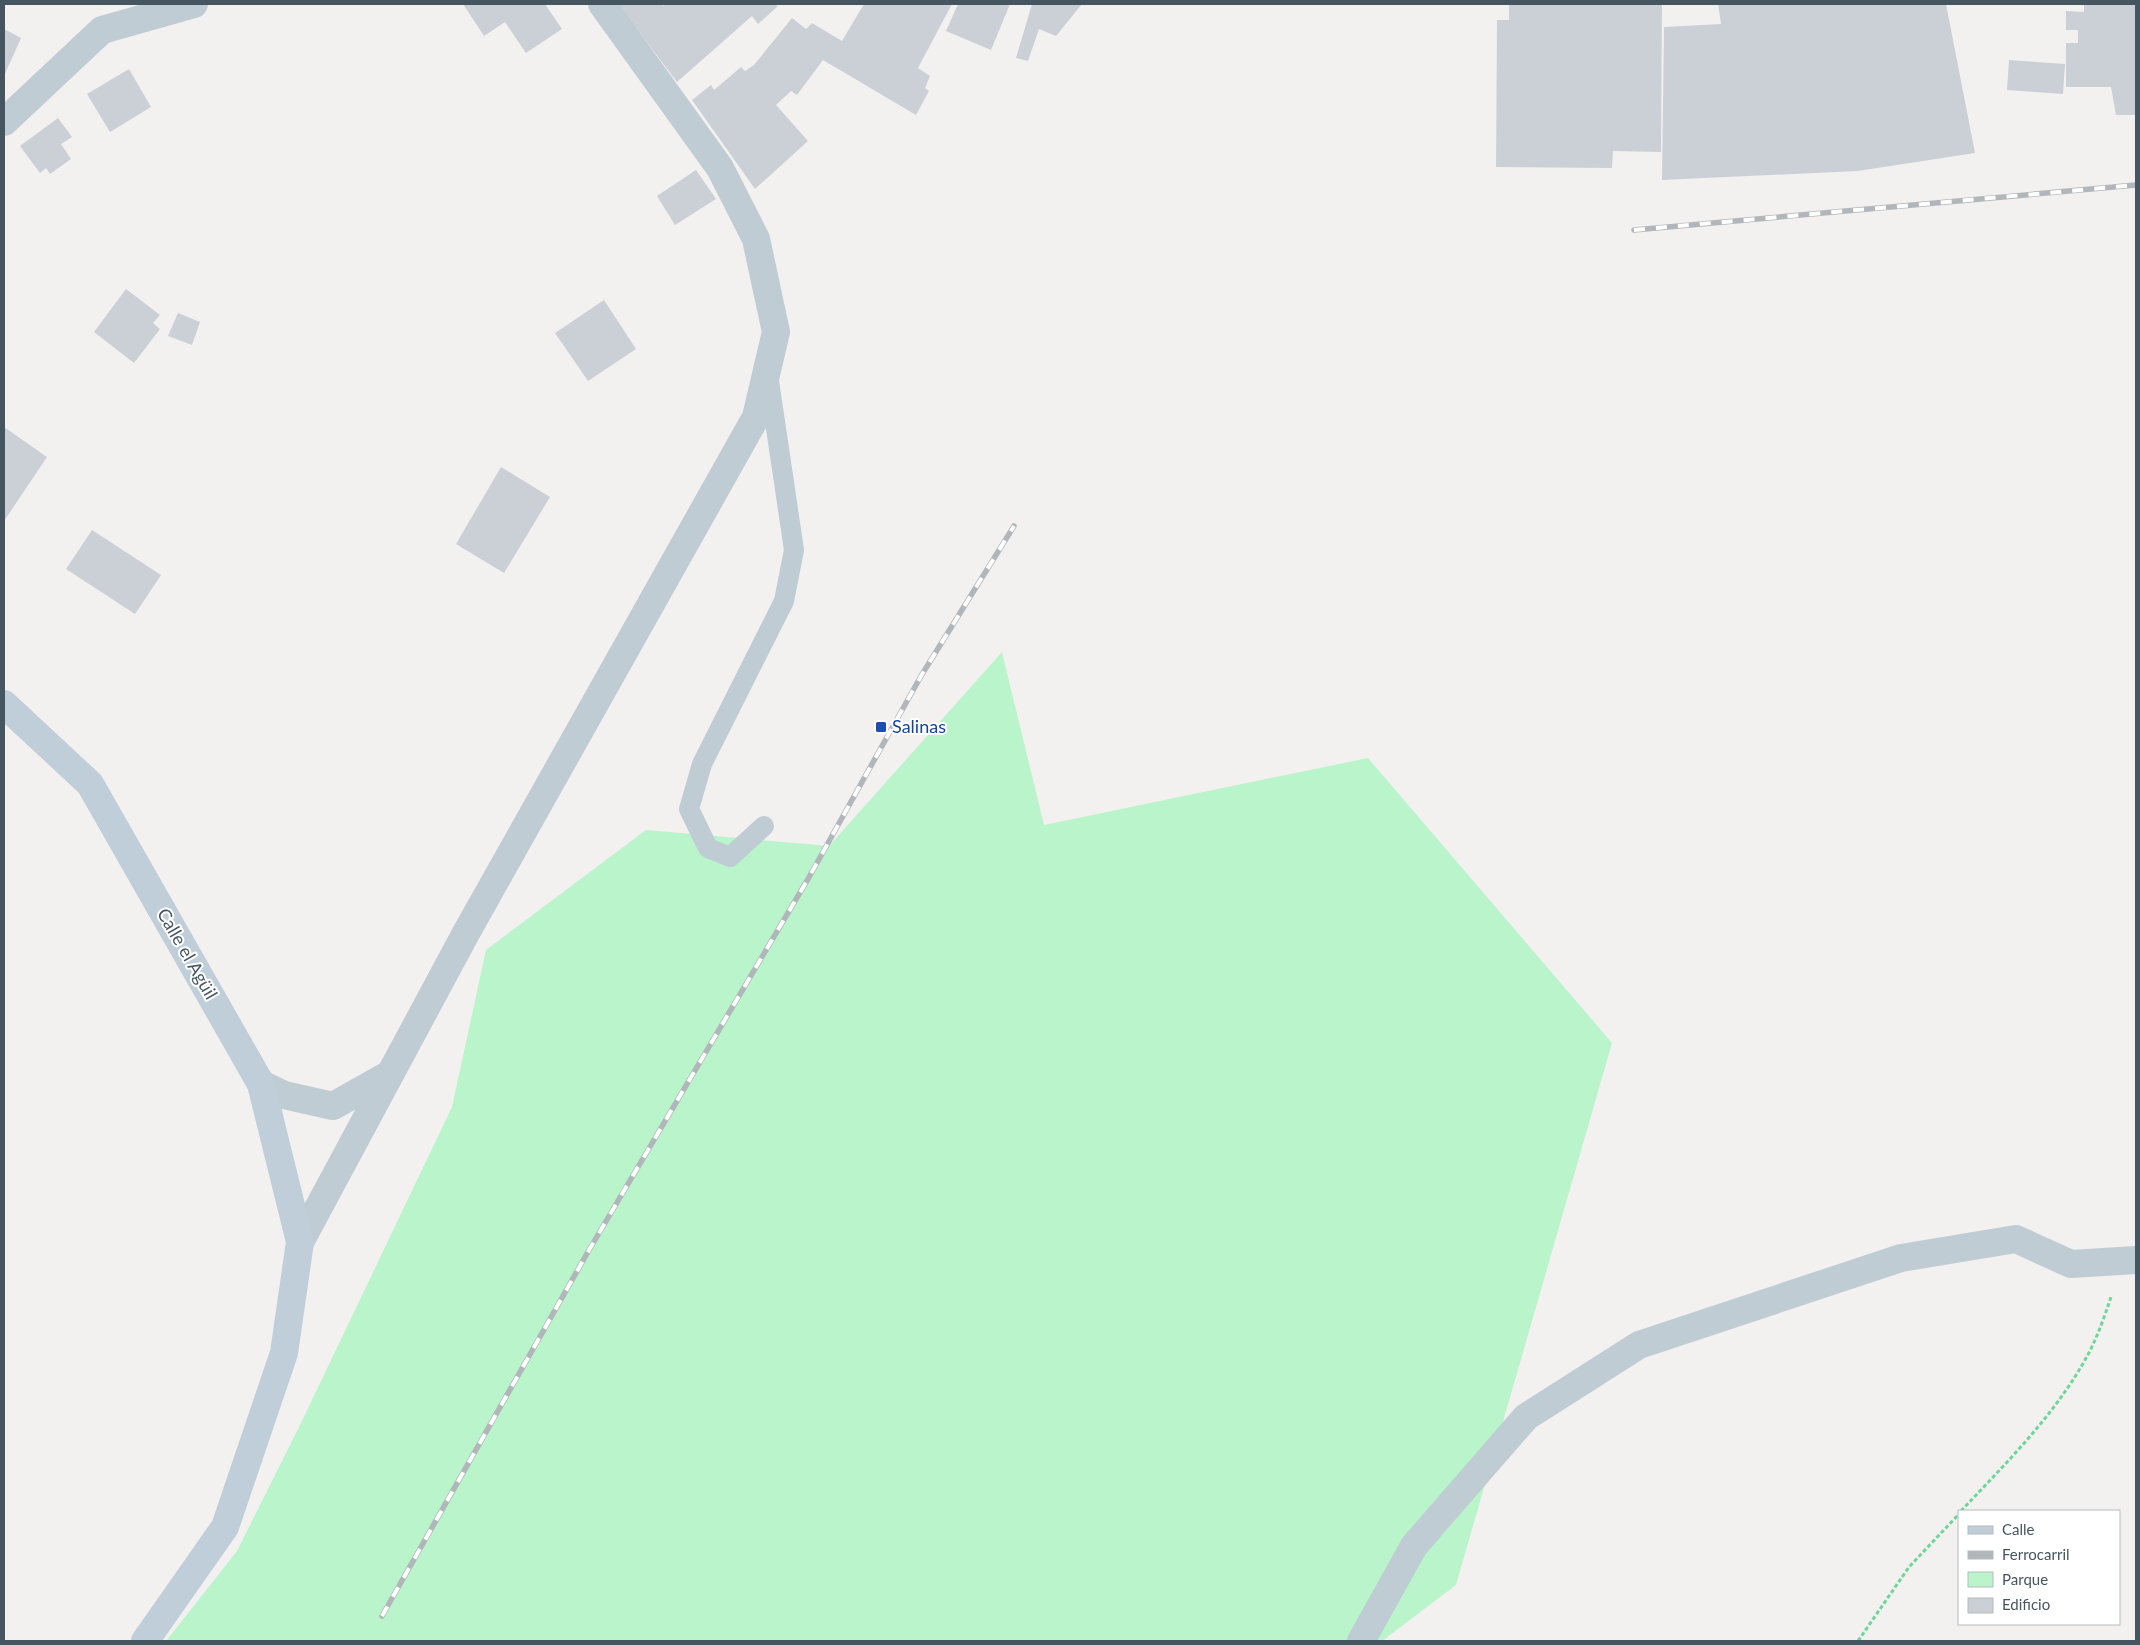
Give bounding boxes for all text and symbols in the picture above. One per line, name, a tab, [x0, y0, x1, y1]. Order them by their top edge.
place label: Salinas	[892, 715, 946, 737]
marker: Salinas	[874, 720, 888, 734]
street label: Calle el Agüil	[153, 904, 223, 1003]
legend	[1958, 1510, 2120, 1625]
text: Calle	[2002, 1520, 2035, 1538]
text: Ferrocarril	[2002, 1545, 2070, 1563]
text: Parque	[2002, 1570, 2048, 1588]
text: Edificio	[2002, 1595, 2050, 1613]

